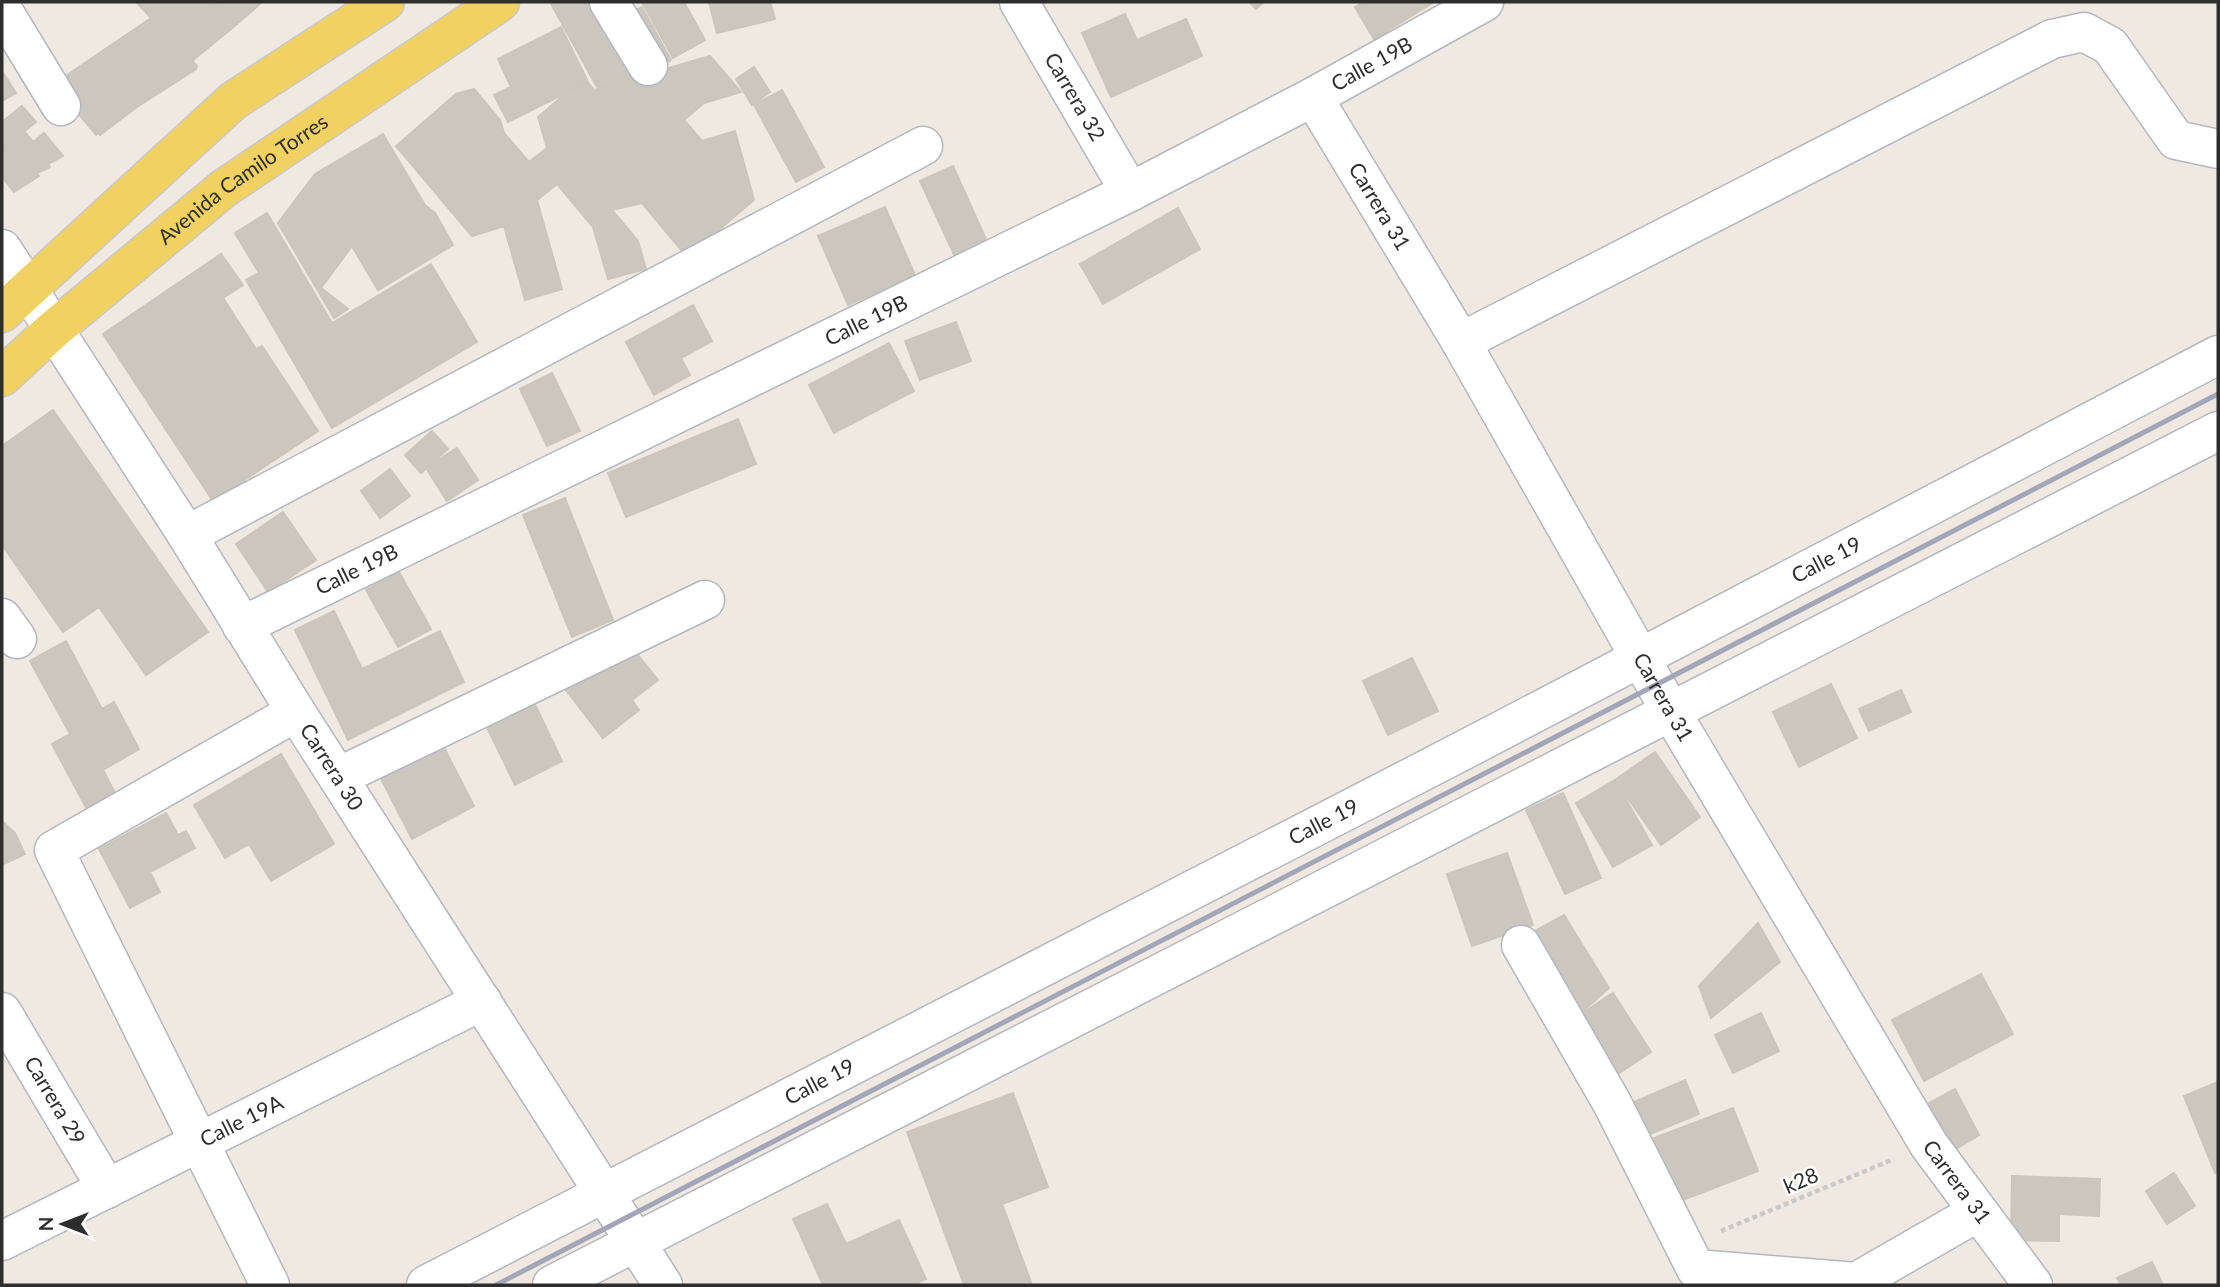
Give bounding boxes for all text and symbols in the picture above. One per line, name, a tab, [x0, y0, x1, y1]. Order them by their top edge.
street label: Calle 19B	[1326, 30, 1416, 95]
street label: Carrera 32	[1040, 48, 1111, 145]
street label: Avenida Camilo Torres	[152, 108, 332, 249]
street label: Carrera 31	[1344, 157, 1417, 254]
street label: Calle 19B	[820, 289, 911, 350]
street label: Calle 19	[1787, 530, 1865, 587]
street label: Calle 19B	[311, 538, 402, 599]
street label: Carrera 31	[1629, 648, 1700, 745]
street label: Carrera 30	[296, 718, 370, 814]
street label: Calle 19	[1284, 793, 1362, 849]
street label: Carrera 29	[20, 1051, 92, 1148]
street label: Calle 19	[780, 1052, 858, 1109]
street label: Calle 19A	[195, 1088, 287, 1151]
street label: Carrera 31	[1919, 1134, 1997, 1228]
street label: k28	[1779, 1161, 1821, 1198]
north arrow	[28, 1189, 98, 1259]
text: N	[34, 1217, 57, 1231]

